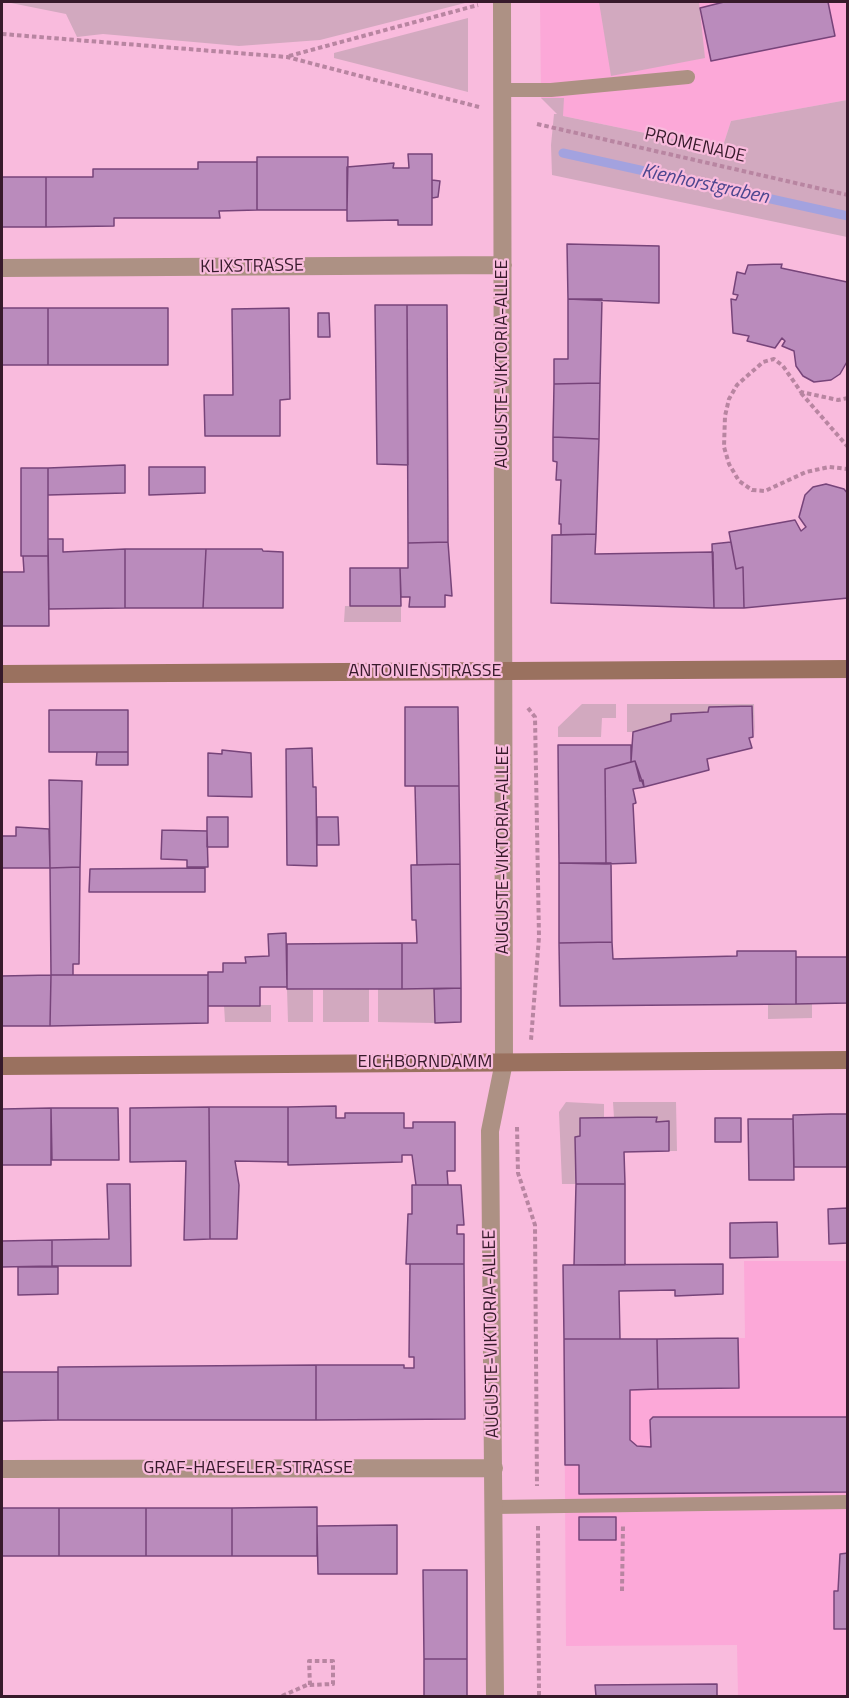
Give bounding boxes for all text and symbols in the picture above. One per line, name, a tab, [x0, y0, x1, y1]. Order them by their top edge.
street label: PROMENADE	[642, 124, 748, 168]
water label: Kienhorstgraben	[639, 160, 771, 210]
street label: KLIXSTRASSE	[200, 255, 304, 279]
street label: AUGUSTE-VIKTORIA-ALLEE	[492, 260, 514, 468]
street label: ANTONIENSTRASSE	[349, 661, 501, 683]
street label: AUGUSTE-VIKTORIA-ALLEE	[493, 746, 515, 954]
street label: EICHBORNDAMM	[358, 1052, 492, 1074]
street label: AUGUSTE-VIKTORIA-ALLEE	[479, 1229, 505, 1439]
street label: GRAF-HAESELER-STRASSE	[143, 1458, 353, 1480]

